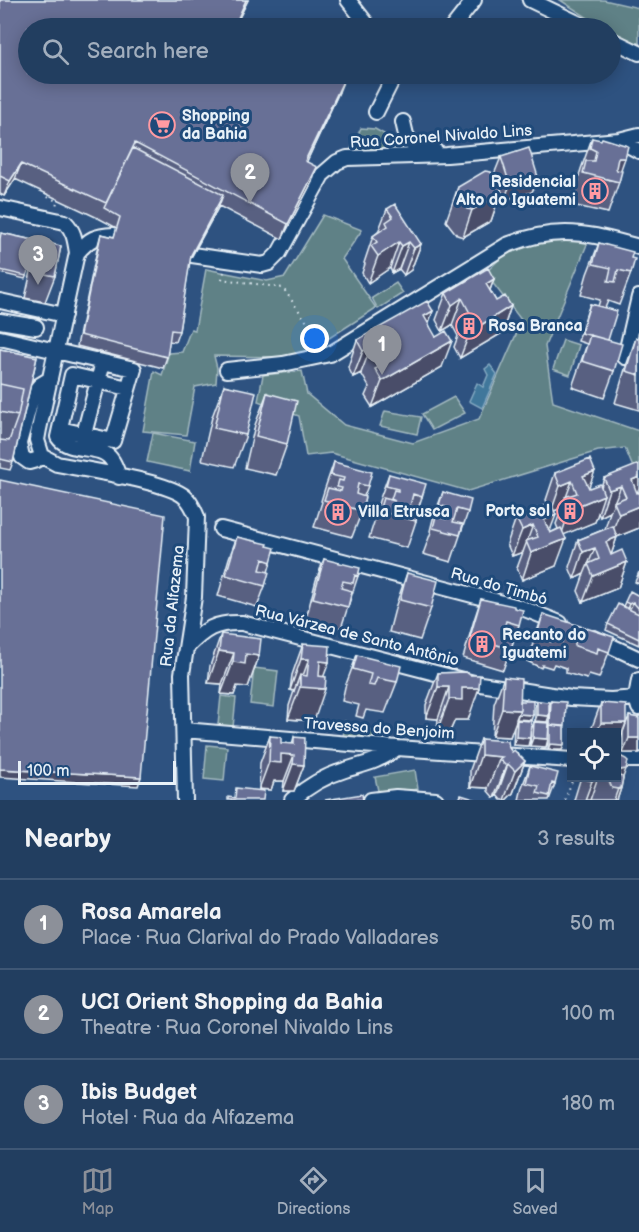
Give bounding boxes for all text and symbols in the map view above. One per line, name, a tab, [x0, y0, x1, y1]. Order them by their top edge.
search box	[18, 18, 621, 84]
icon: search	[39, 35, 72, 68]
text: Search here	[87, 38, 209, 65]
place label: Shopping da Bahia	[182, 107, 250, 144]
supermarket icon: Shopping da Bahia	[147, 110, 177, 140]
street label: Rua Coronel Nivaldo Lins	[349, 121, 533, 153]
pin: 2	[230, 154, 270, 203]
place label: Residencial Alto do Iguatemi	[455, 173, 576, 210]
building icon: Residencial Alto do Iguatemi	[580, 176, 610, 206]
pin: 3	[18, 236, 57, 285]
building icon: Rosa Branca	[454, 311, 484, 341]
place label: Rosa Branca	[488, 317, 583, 336]
your location	[300, 324, 329, 353]
pin: 1	[362, 326, 401, 375]
building icon: Porto sol	[555, 496, 585, 526]
building icon: Villa Etrusca	[323, 497, 353, 527]
place label: Porto sol	[485, 502, 550, 521]
place label: Villa Etrusca	[358, 503, 450, 522]
street label: Rua da Alfazema	[157, 544, 189, 668]
street label: Rua do Timbó	[448, 564, 550, 610]
street label: Rua Várzea de Santo Antônio	[253, 601, 461, 671]
place label: Recanto do Iguatemi	[502, 626, 586, 663]
building icon: Recanto do Iguatemi	[467, 629, 497, 659]
street label: Travessa do Benjoim	[303, 714, 455, 744]
map controls	[567, 728, 621, 782]
button: locate	[567, 728, 621, 782]
scale bar	[18, 758, 176, 786]
text: 100 m	[27, 762, 70, 781]
text: Nearby	[24, 824, 111, 855]
text: 3 results	[537, 827, 615, 851]
text: Rosa Amarela	[81, 899, 222, 926]
text: 1	[39, 912, 48, 936]
text: 50 m	[570, 912, 615, 936]
text: Place · Rua Clarival do Prado Valladares	[81, 926, 439, 950]
text: UCI Orient Shopping da Bahia	[81, 989, 383, 1016]
text: 2	[38, 1002, 49, 1026]
text: 100 m	[562, 1002, 615, 1026]
text: Theatre · Rua Coronel Nivaldo Lins	[81, 1016, 393, 1040]
text: Ibis Budget	[81, 1079, 197, 1106]
text: 3	[38, 1092, 49, 1116]
text: 180 m	[562, 1092, 615, 1116]
text: Hotel · Rua da Alfazema	[81, 1106, 294, 1130]
tab: Map	[81, 1164, 114, 1219]
tab: Directions	[277, 1164, 350, 1219]
tab: Saved	[513, 1164, 558, 1219]

